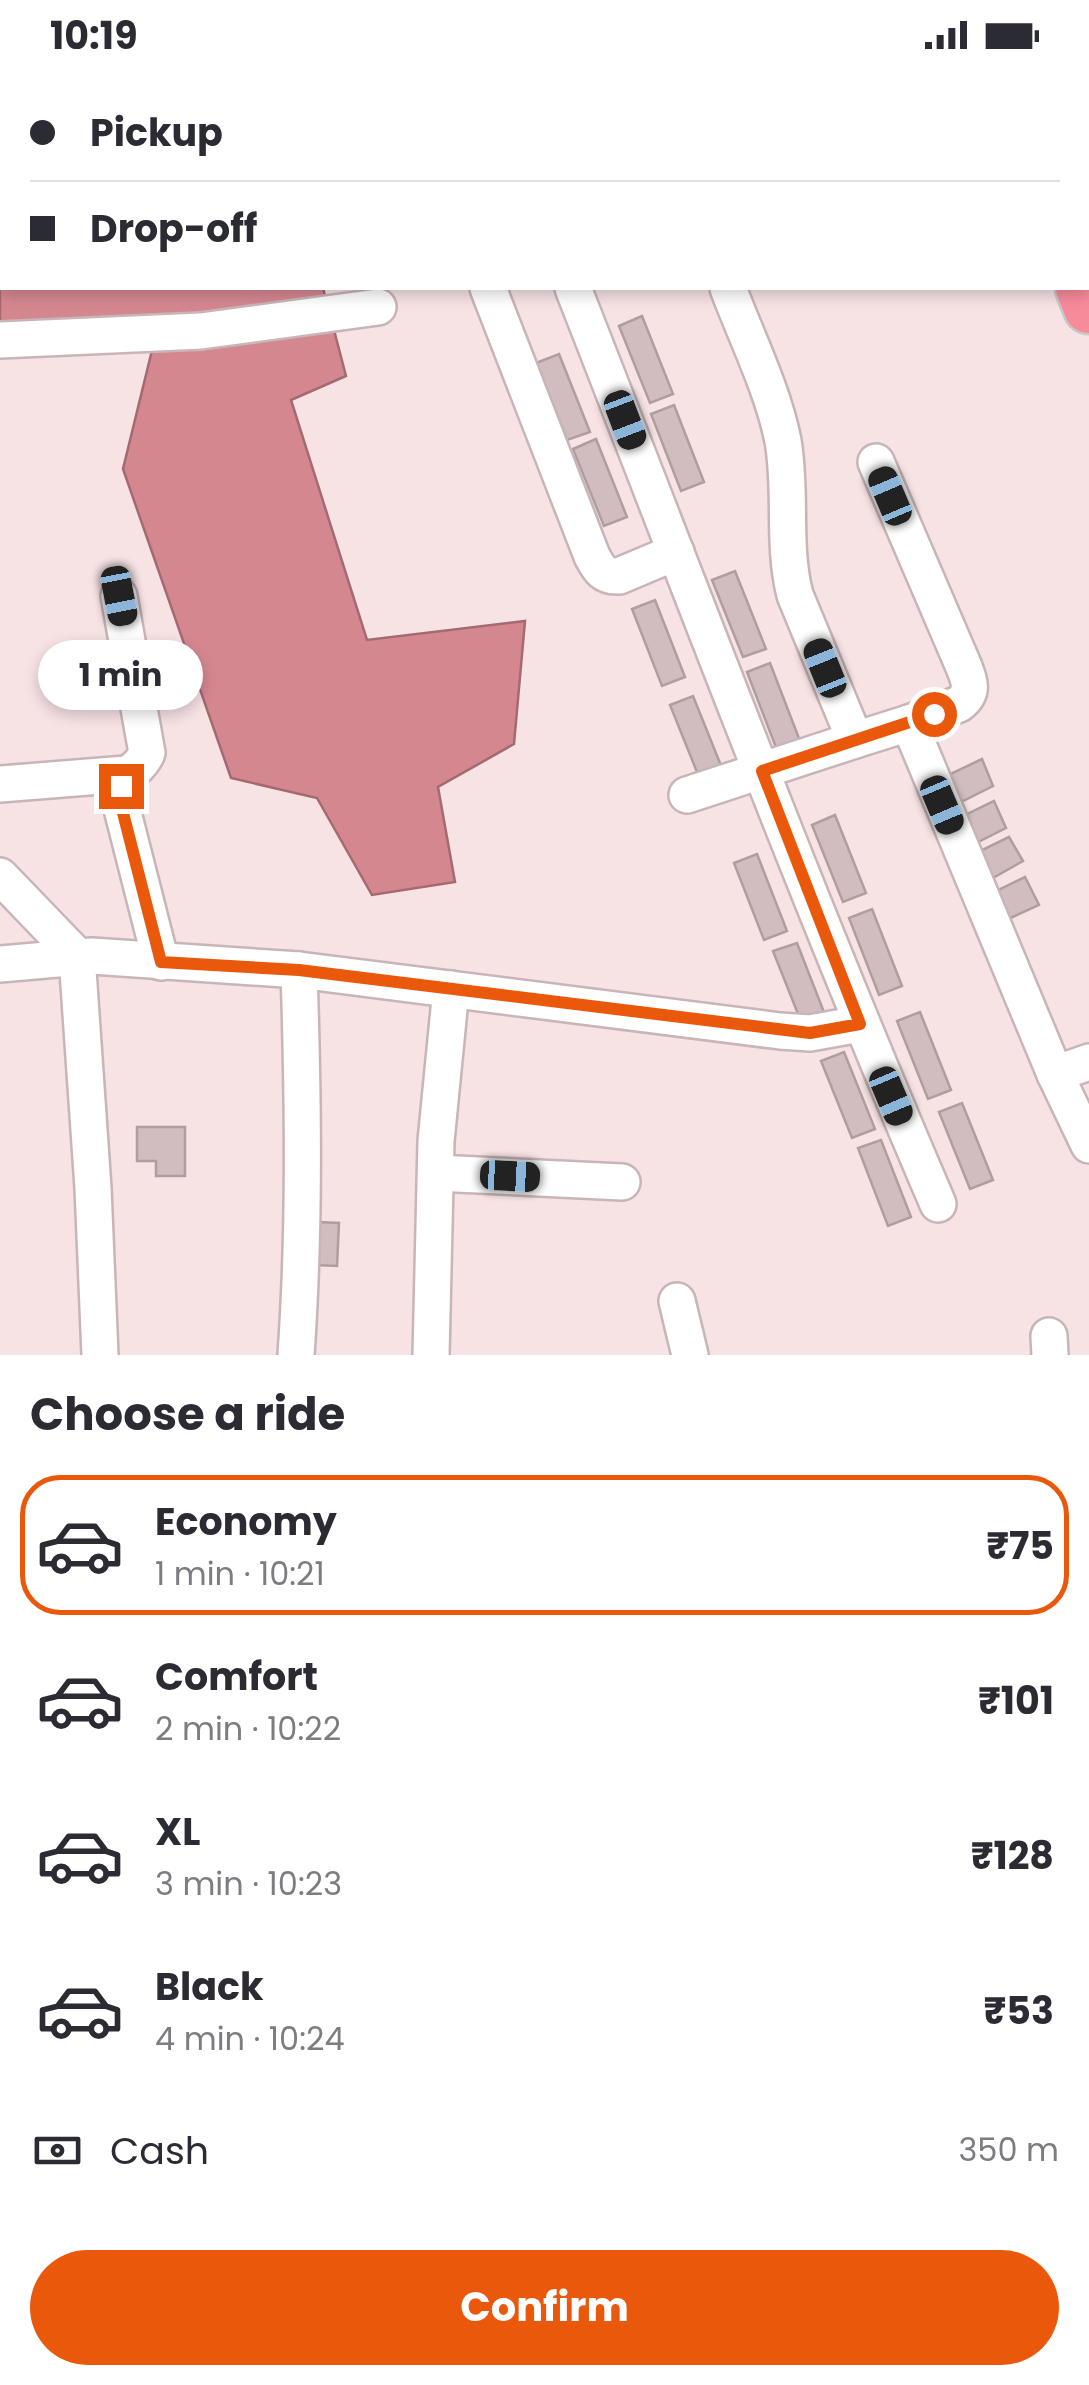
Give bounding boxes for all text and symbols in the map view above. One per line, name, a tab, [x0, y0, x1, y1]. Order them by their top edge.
text: 10:19	[50, 9, 138, 62]
text: Pickup	[90, 106, 223, 159]
text: Drop-off	[90, 202, 258, 255]
car	[600, 387, 650, 453]
car	[864, 463, 916, 529]
car	[99, 564, 139, 628]
car	[800, 635, 850, 701]
callout: 1 min	[38, 641, 204, 711]
text: 1 min	[79, 652, 162, 697]
route start	[912, 692, 957, 737]
route end	[99, 764, 144, 809]
car	[916, 772, 968, 838]
car	[865, 1063, 917, 1129]
car	[479, 1159, 541, 1193]
text: Choose a ride	[30, 1383, 345, 1446]
text: Economy	[155, 1495, 337, 1548]
icon: car	[35, 1500, 125, 1590]
text: ₹75	[986, 1519, 1054, 1572]
text: 1 min · 10:21	[155, 1551, 325, 1596]
text: Comfort	[155, 1650, 318, 1703]
icon: car	[35, 1655, 125, 1745]
text: ₹101	[978, 1674, 1054, 1727]
text: 2 min · 10:22	[155, 1706, 341, 1751]
text: XL	[155, 1805, 200, 1858]
icon: car	[35, 1810, 125, 1900]
text: ₹128	[971, 1829, 1054, 1882]
text: 3 min · 10:23	[155, 1861, 342, 1906]
text: Black	[155, 1960, 264, 2013]
icon: car	[35, 1965, 125, 2055]
text: ₹53	[984, 1984, 1054, 2037]
text: 4 min · 10:24	[155, 2016, 345, 2061]
icon: cash	[30, 2123, 85, 2178]
text: Cash	[110, 2124, 209, 2177]
text: 350 m	[958, 2127, 1059, 2172]
button: Confirm	[30, 2250, 1059, 2365]

